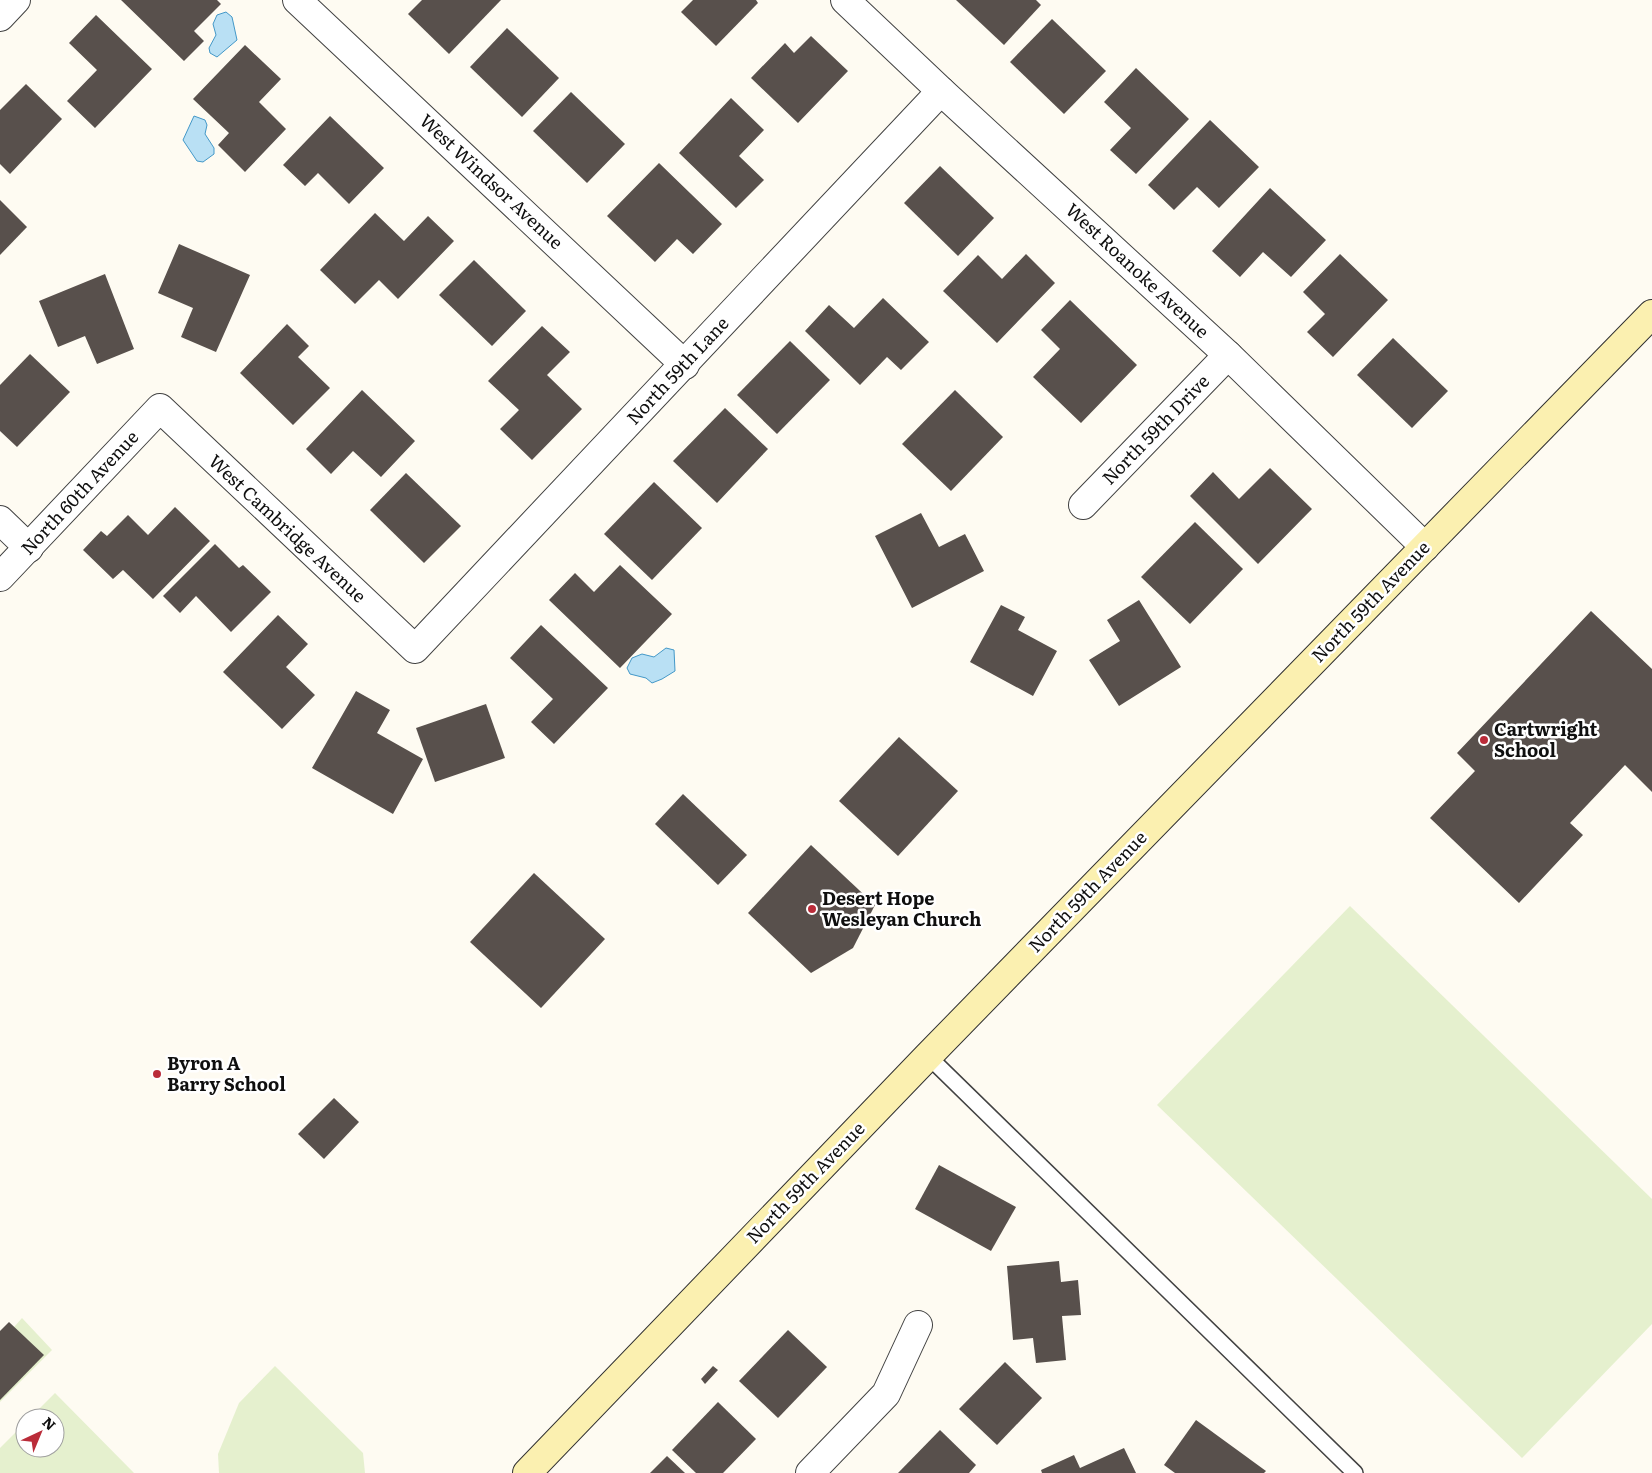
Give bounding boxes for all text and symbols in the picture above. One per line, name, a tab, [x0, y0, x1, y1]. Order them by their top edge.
street label: West Windsor Avenue	[414, 107, 570, 255]
street label: West Roanoke Avenue	[1060, 196, 1216, 344]
street label: North 59th Lane	[620, 310, 734, 430]
street label: North 59th Drive	[1095, 368, 1215, 490]
street label: North 60th Avenue	[14, 424, 144, 560]
street label: West Cambridge Avenue	[203, 447, 373, 608]
street label: North 59th Avenue	[1305, 534, 1435, 668]
place label: Cartwright School	[1494, 715, 1598, 763]
marker: Cartwright School	[1478, 734, 1490, 746]
street label: North 59th Avenue	[1022, 824, 1152, 958]
place label: Desert Hope Wesleyan Church	[822, 884, 981, 932]
marker: Desert Hope Wesleyan Church	[806, 903, 818, 915]
place label: Byron A Barry School	[167, 1049, 286, 1097]
marker: Byron A Barry School	[151, 1068, 163, 1080]
street label: North 59th Avenue	[740, 1115, 870, 1249]
north arrow	[15, 1408, 65, 1458]
text: N	[39, 1412, 61, 1434]

